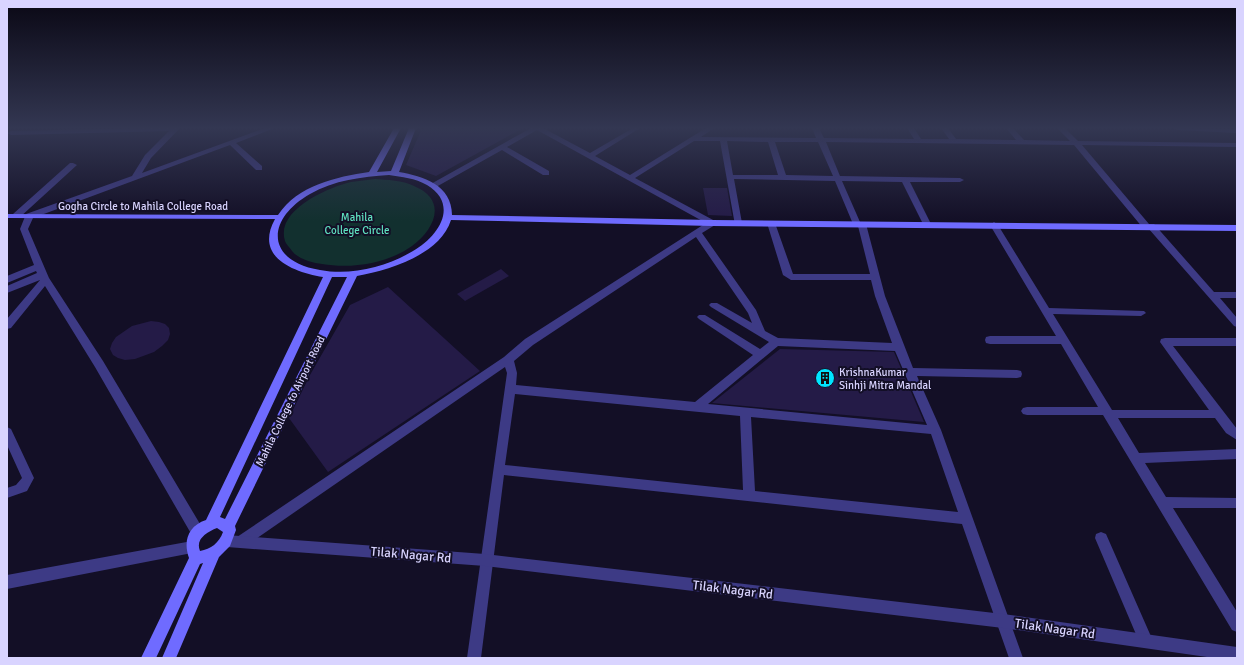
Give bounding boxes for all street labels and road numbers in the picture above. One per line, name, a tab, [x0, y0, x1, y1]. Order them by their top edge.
street label: Gogha Circle to Mahila College Road	[58, 200, 228, 213]
street label: Mahila College to Airport Road	[253, 334, 328, 469]
street label: Tilak Nagar Rd	[370, 544, 452, 566]
street label: Tilak Nagar Rd	[692, 577, 774, 603]
street label: Tilak Nagar Rd	[1014, 615, 1096, 643]

